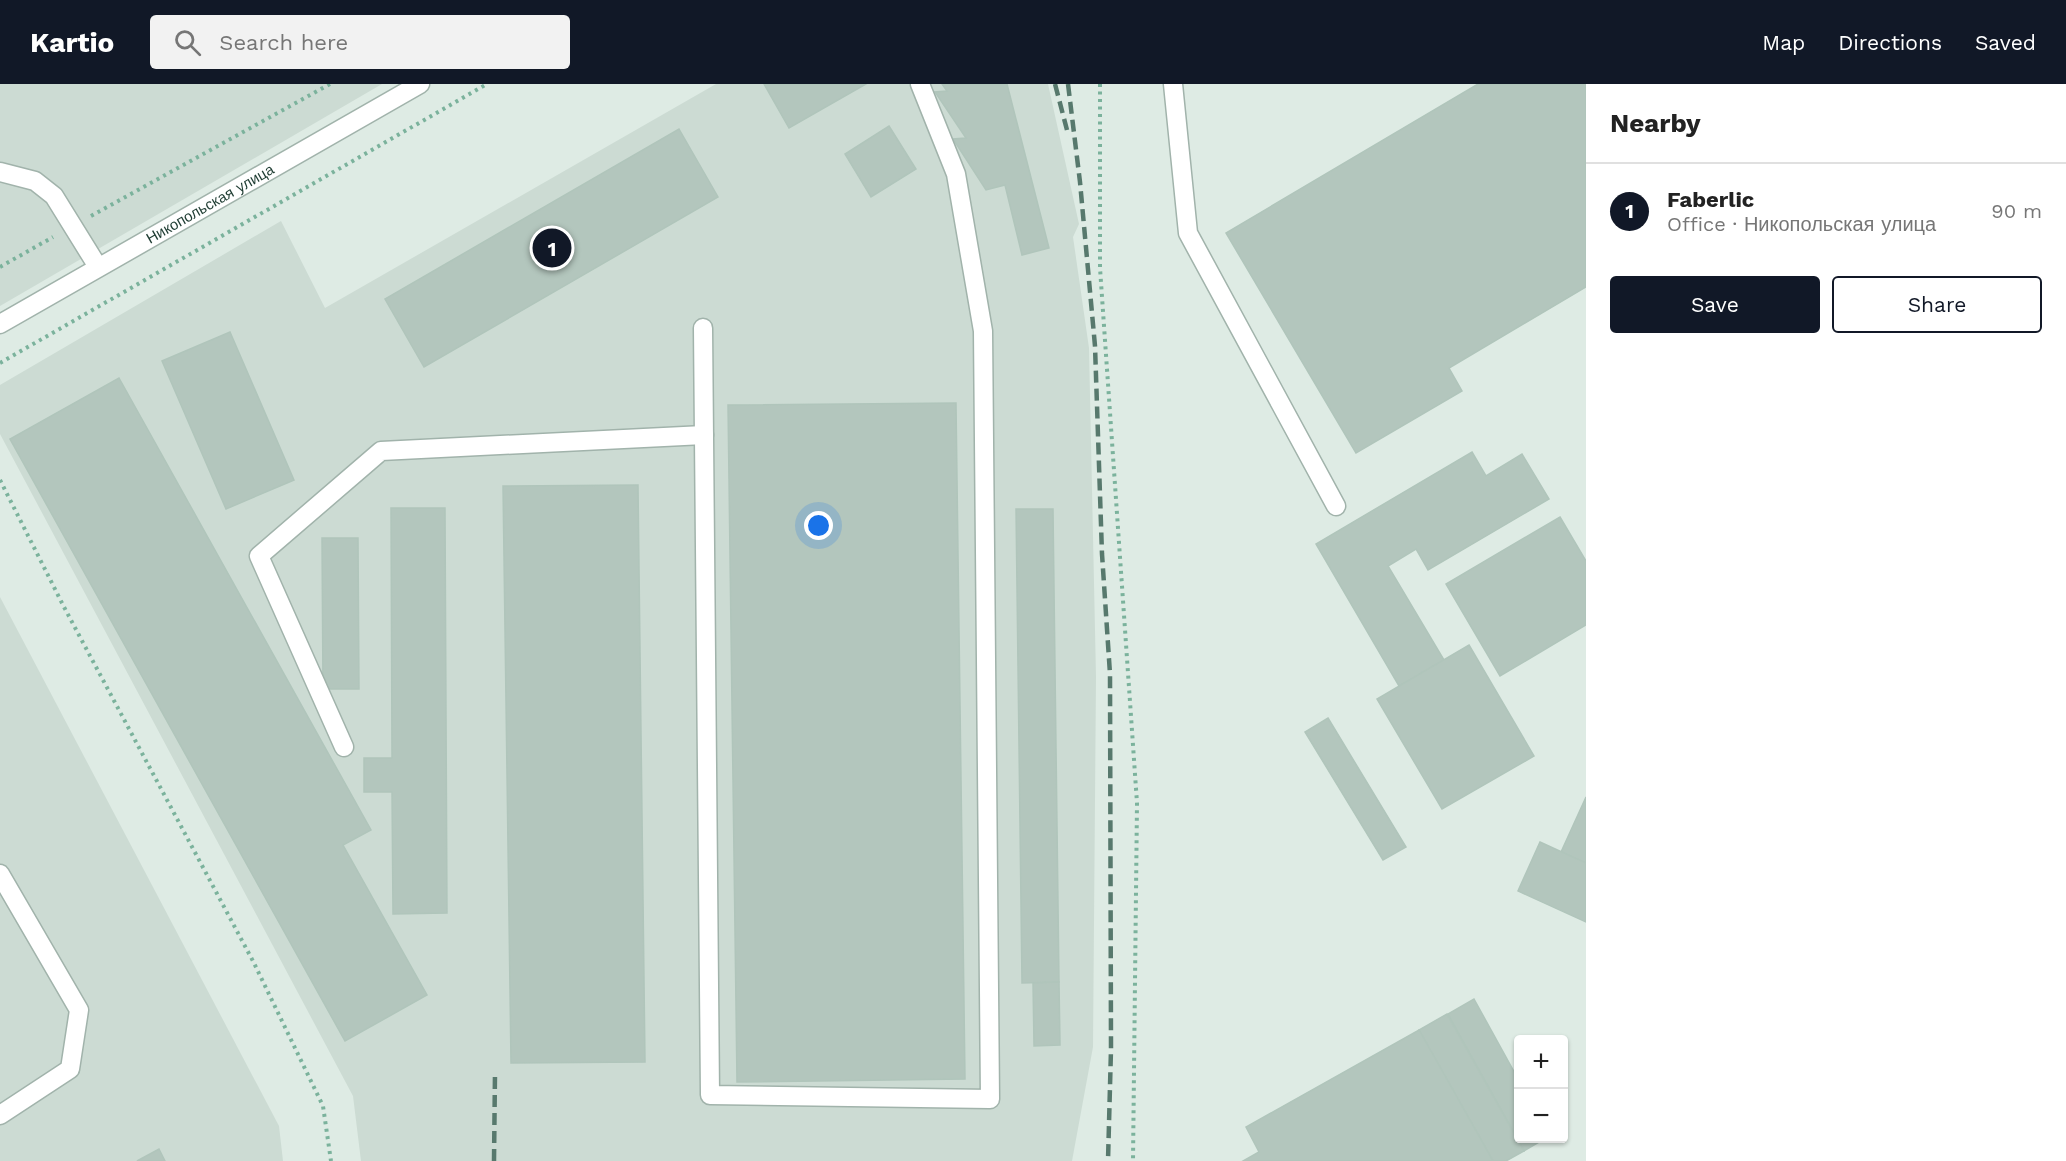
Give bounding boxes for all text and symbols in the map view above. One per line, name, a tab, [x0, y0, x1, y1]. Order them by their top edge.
search box	[150, 15, 570, 69]
text: Kartio	[30, 26, 114, 59]
icon: search	[171, 26, 204, 59]
text: Search here	[219, 30, 348, 55]
text: Map	[1762, 30, 1805, 55]
text: Directions	[1838, 30, 1942, 55]
text: Saved	[1975, 30, 2036, 55]
text: Nearby	[1610, 108, 1701, 138]
street label: Никопольская улица	[143, 160, 278, 248]
text: Faberlic	[1667, 187, 1754, 212]
text: 1	[1625, 199, 1634, 223]
text: 90 m	[1991, 199, 2042, 223]
text: Office · Никопольская улица	[1667, 212, 1936, 236]
pin: 1	[532, 226, 572, 270]
button: Save	[1610, 276, 1820, 333]
button: Share	[1832, 276, 2042, 333]
your location	[804, 511, 833, 540]
map controls	[1514, 1035, 1568, 1143]
button: +	[1514, 1035, 1568, 1089]
button: −	[1514, 1089, 1568, 1143]

